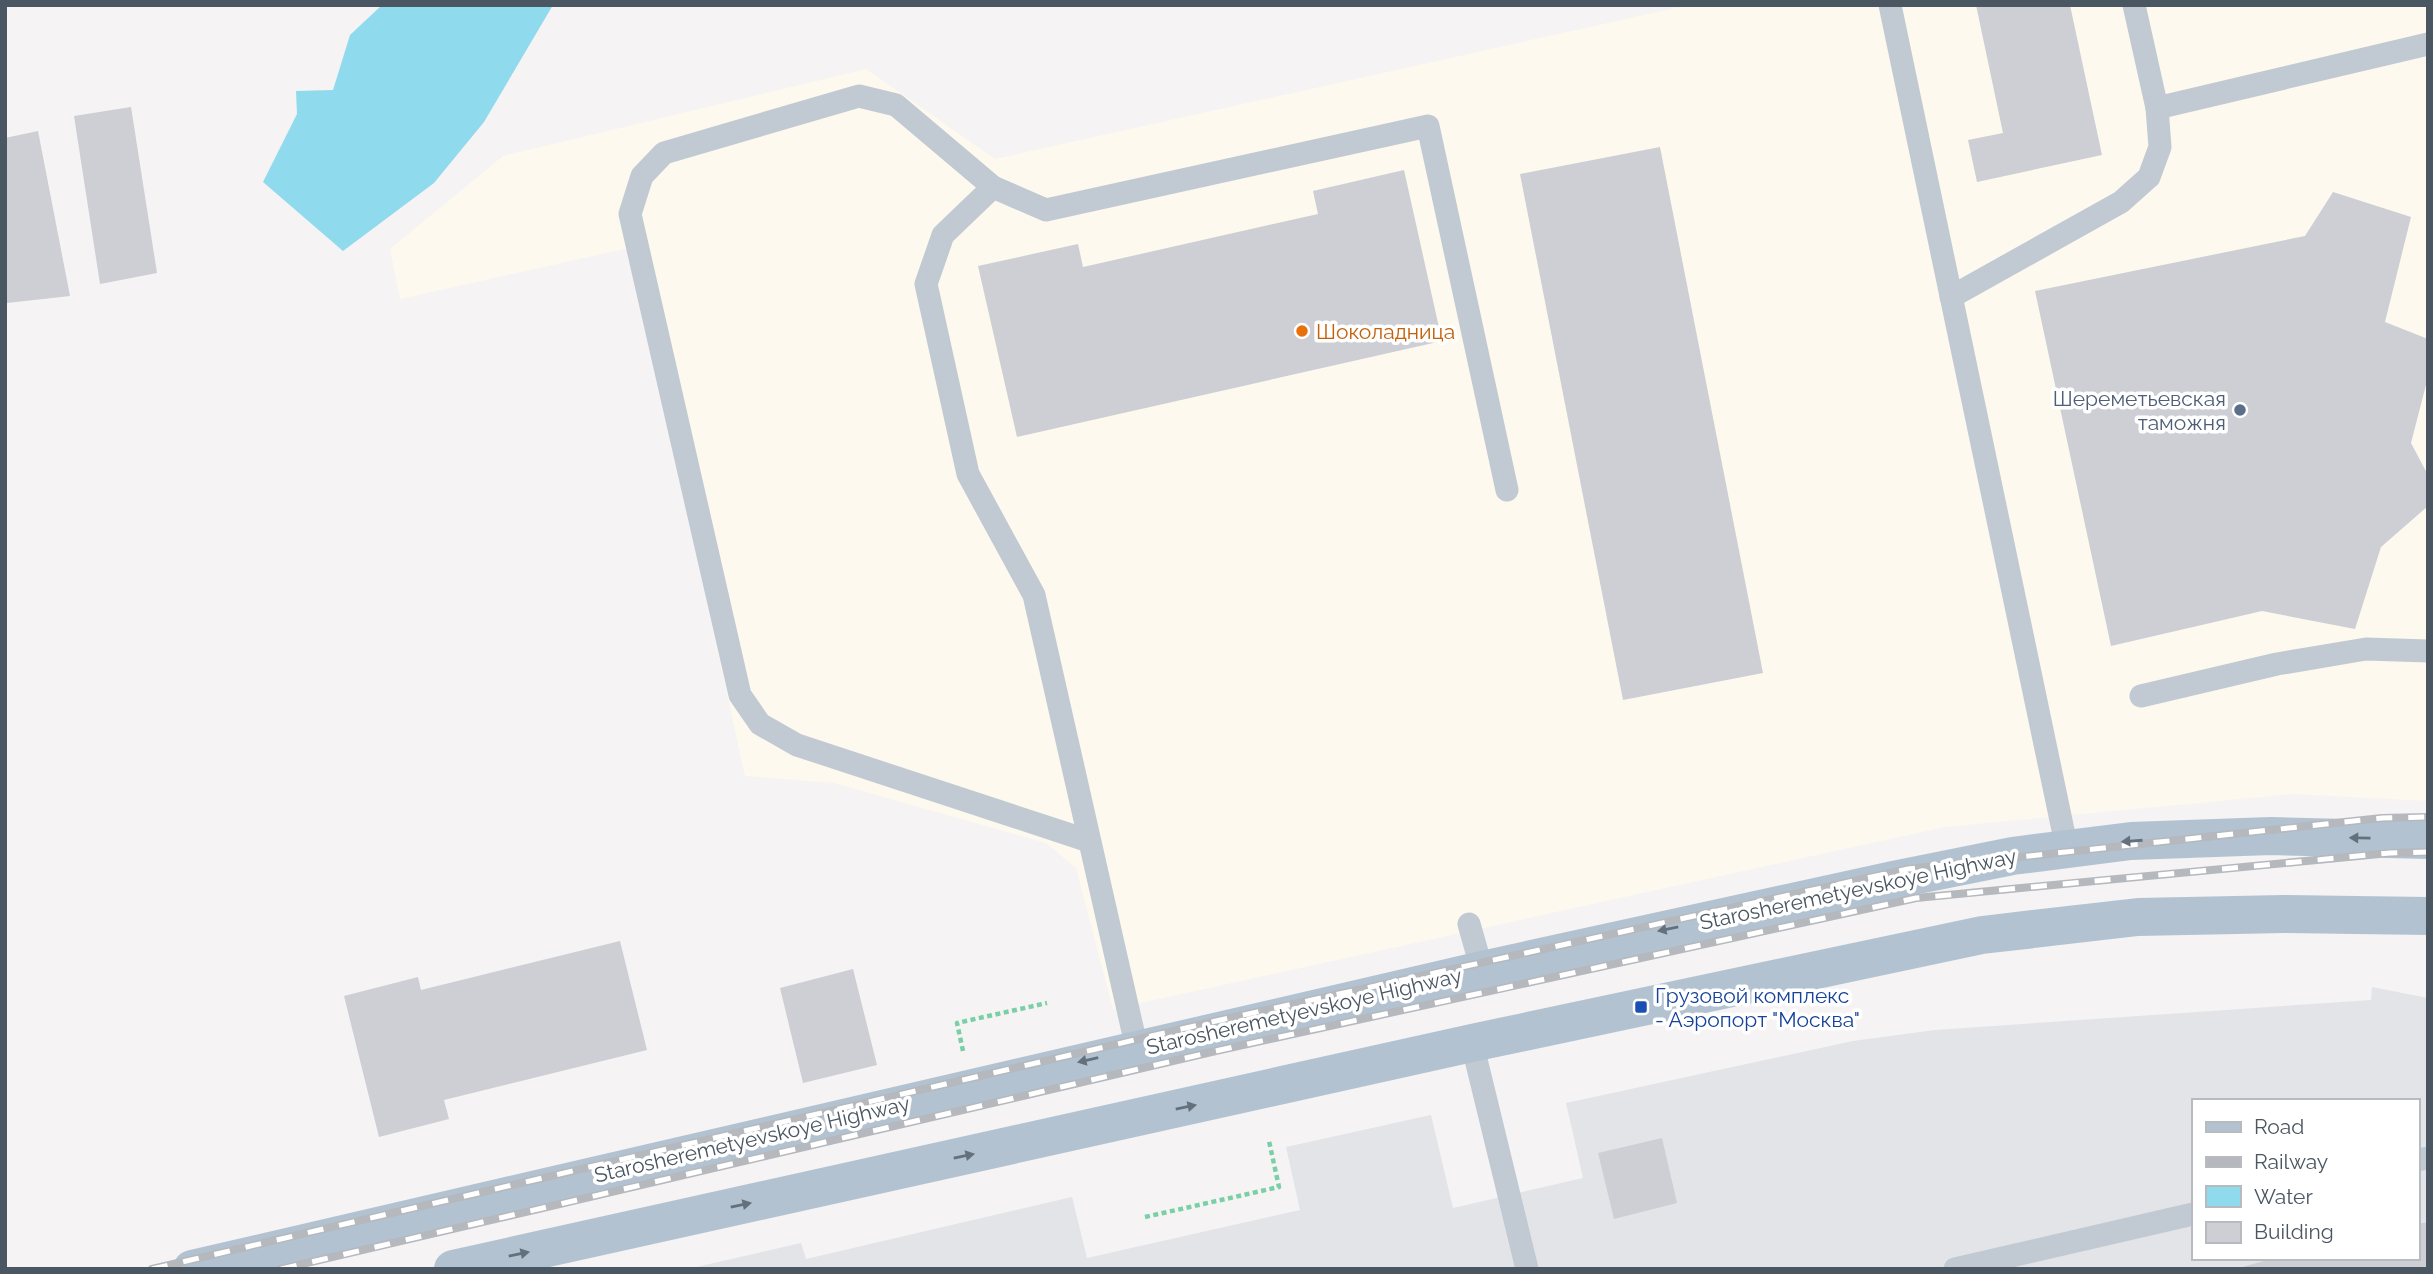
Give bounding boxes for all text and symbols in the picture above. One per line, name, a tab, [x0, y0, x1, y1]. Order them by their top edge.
place label: Шоколадница	[1316, 319, 1455, 344]
marker: Шоколадница	[1294, 323, 1310, 339]
place label: Шереметьевская таможня	[2053, 386, 2226, 435]
marker: Шереметьевская таможня	[2232, 402, 2248, 418]
one-way arrow	[2348, 832, 2370, 844]
one-way arrow	[2121, 836, 2143, 847]
street label: Starosheremetyevskoye Highway	[1697, 843, 2019, 935]
one-way arrow	[1657, 924, 1679, 935]
street label: Starosheremetyevskoye Highway	[1144, 962, 1464, 1060]
place label: Грузовой комплекс - Аэропорт "Москва"	[1655, 983, 1860, 1032]
marker: Грузовой комплекс - Аэропорт "Москва"	[1633, 999, 1649, 1015]
one-way arrow	[1077, 1055, 1099, 1066]
street label: Starosheremetyevskoye Highway	[592, 1090, 912, 1188]
legend	[2192, 1099, 2419, 1260]
one-way arrow	[1175, 1101, 1197, 1112]
text: Road	[2254, 1114, 2304, 1139]
text: Railway	[2254, 1149, 2328, 1174]
one-way arrow	[953, 1150, 975, 1161]
text: Water	[2254, 1184, 2313, 1209]
one-way arrow	[730, 1199, 752, 1210]
text: Building	[2254, 1219, 2334, 1244]
one-way arrow	[508, 1248, 530, 1259]

